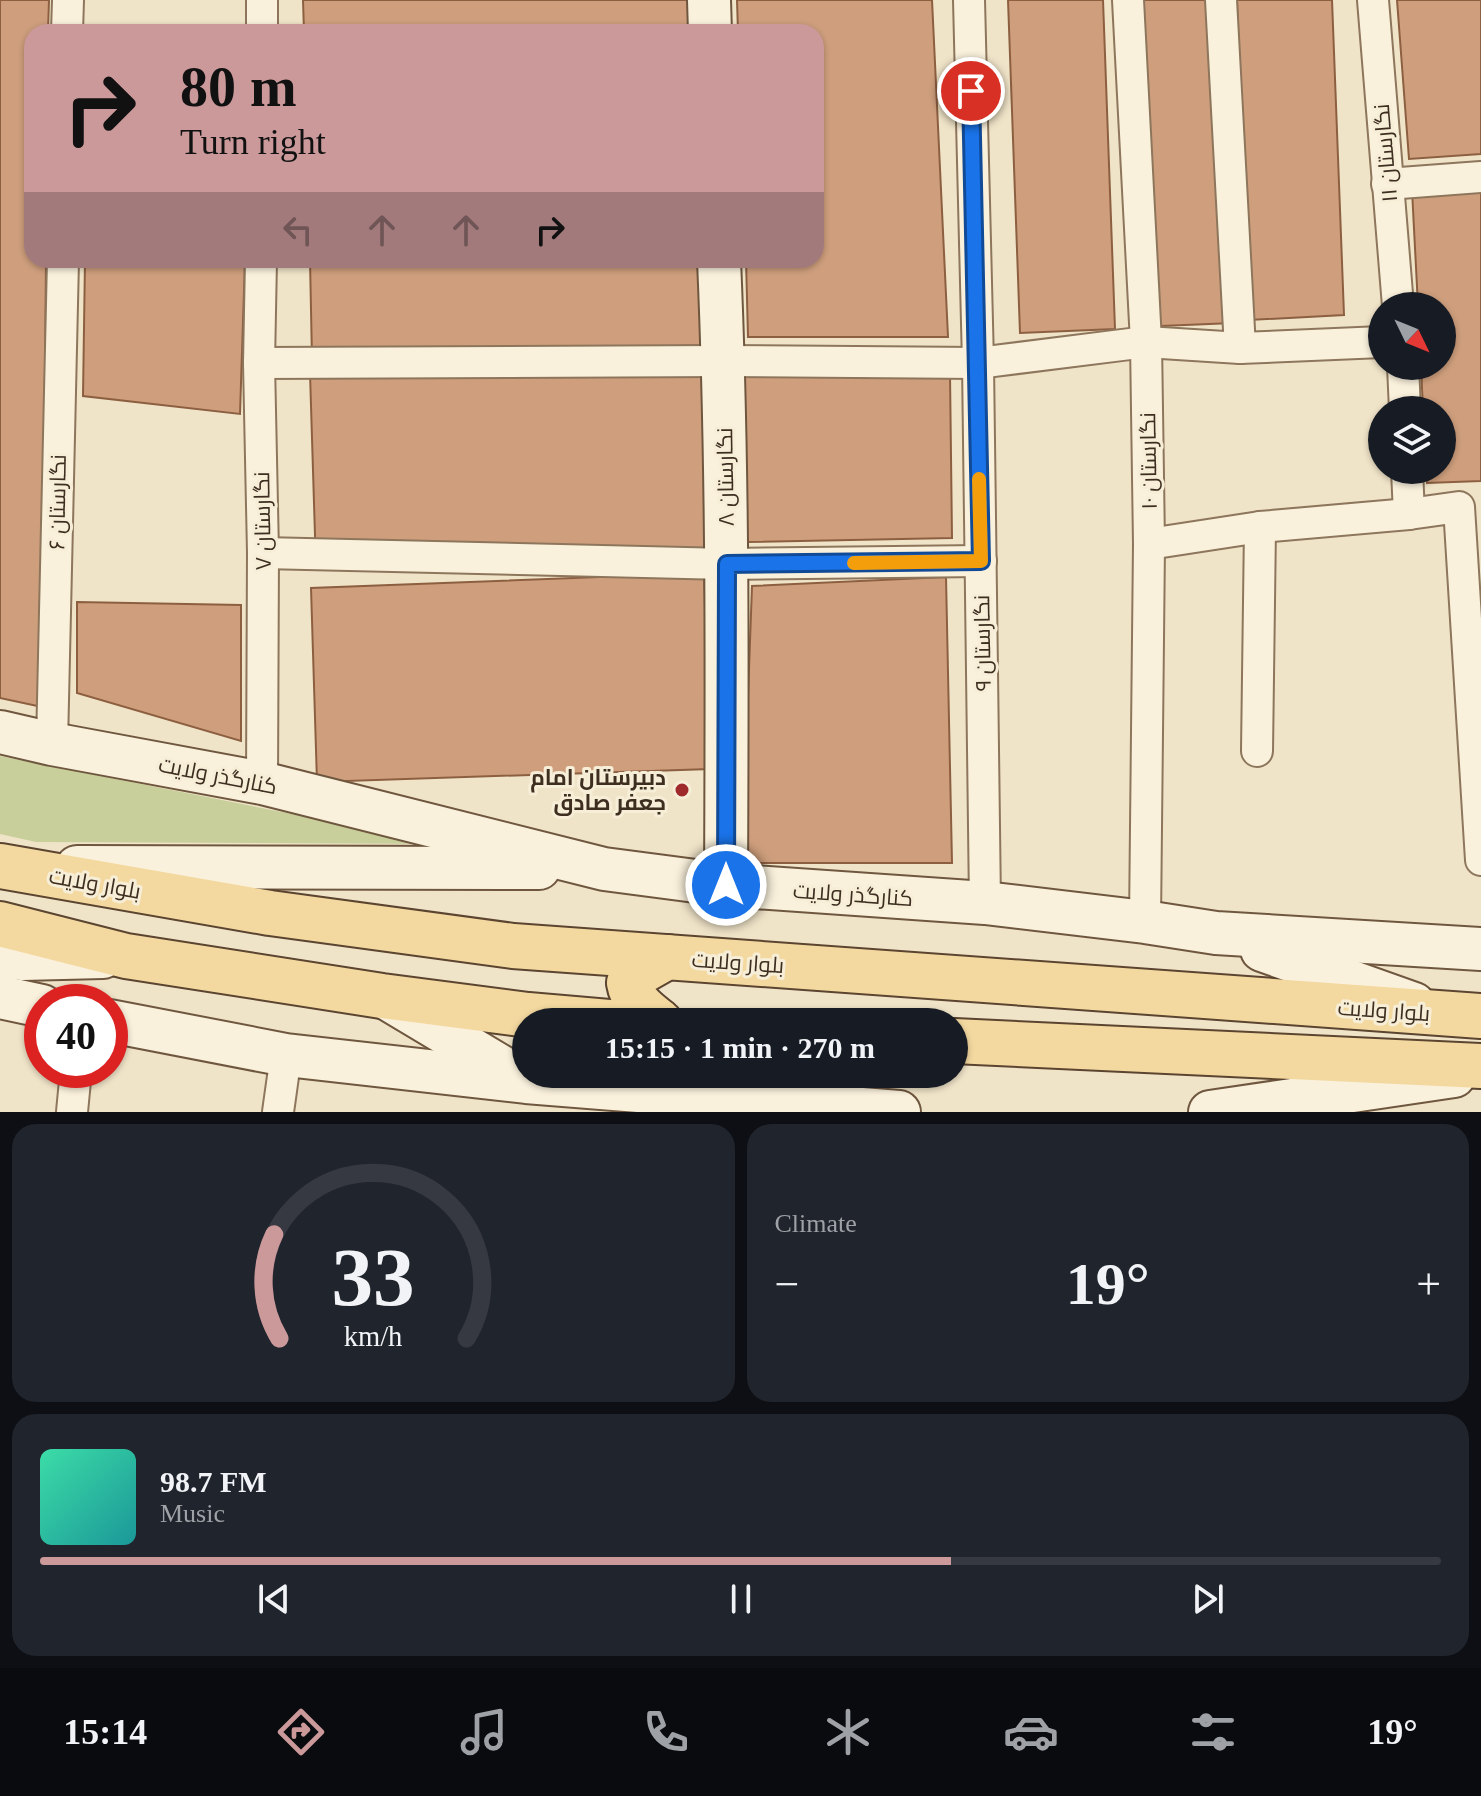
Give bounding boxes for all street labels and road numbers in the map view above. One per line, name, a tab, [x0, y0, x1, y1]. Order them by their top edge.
street label: نگارستان ۱۱	[1369, 103, 1402, 203]
street label: نگارستان ۱۰	[1135, 412, 1162, 510]
street label: نگارستان ۸	[712, 427, 739, 527]
street label: نگارستان ۶	[44, 454, 71, 550]
street label: نگارستان ۷	[249, 471, 276, 571]
street label: نگارستان ۹	[969, 595, 996, 691]
street label: کنارگذر ولایت	[156, 752, 279, 799]
street label: بلوار ولایت	[47, 863, 143, 904]
street label: کنارگذر ولایت	[792, 878, 914, 911]
street label: بلوار ولایت	[691, 947, 785, 978]
street label: بلوار ولایت	[1337, 995, 1431, 1026]

